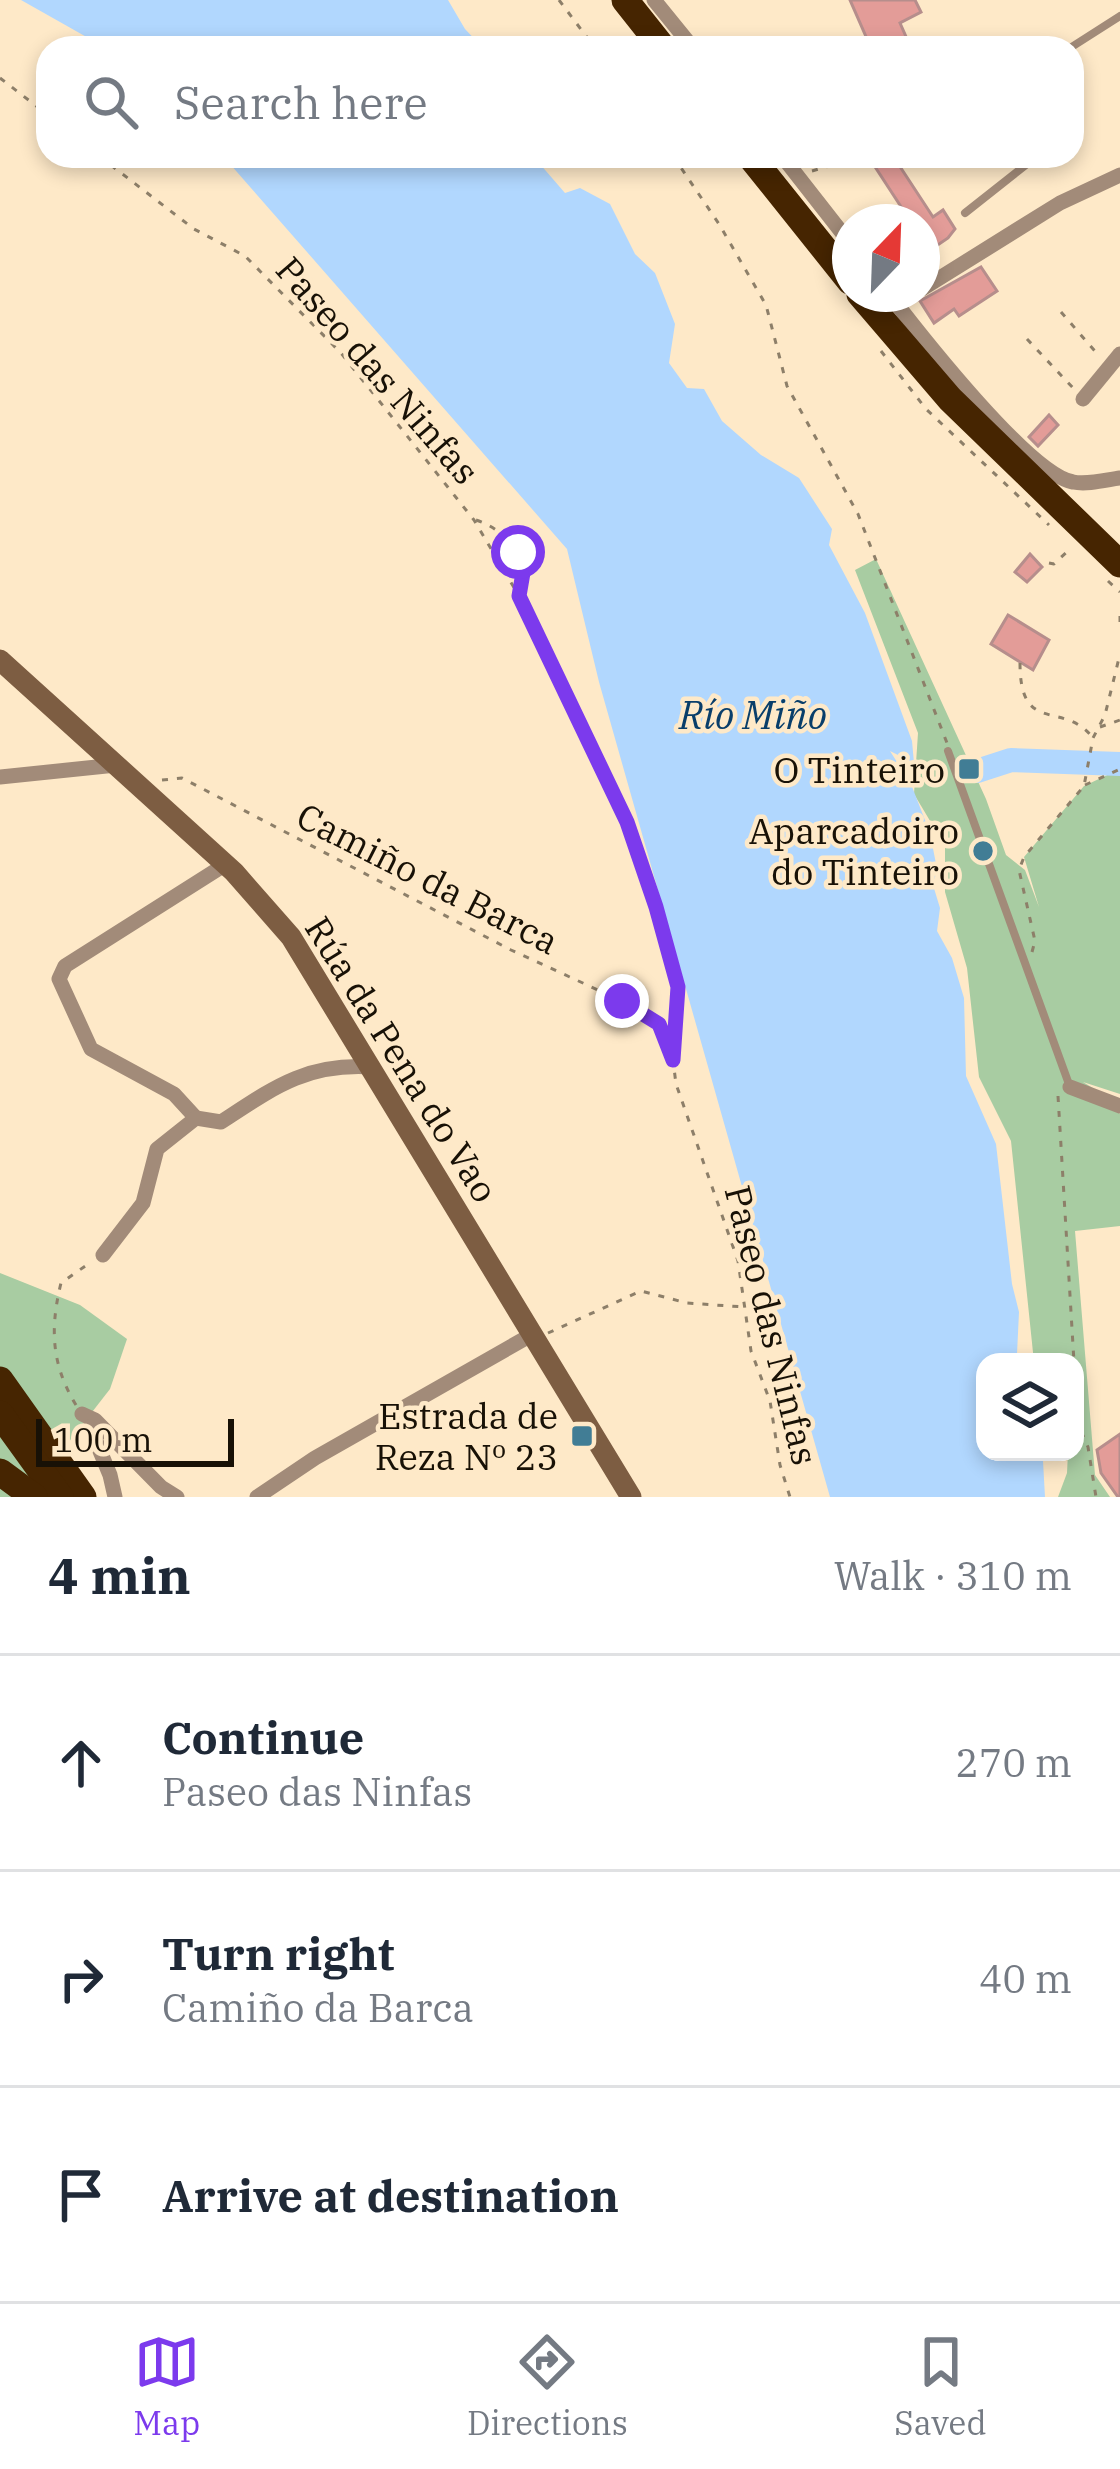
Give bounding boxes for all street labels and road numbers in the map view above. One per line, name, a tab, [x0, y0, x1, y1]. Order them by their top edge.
street label: Paseo das Ninfas	[266, 246, 490, 494]
street label: Camiño da Barca	[289, 792, 567, 964]
street label: Rúa da Pena do Vao	[295, 907, 509, 1211]
street label: Paseo das Ninfas	[715, 1180, 829, 1470]

